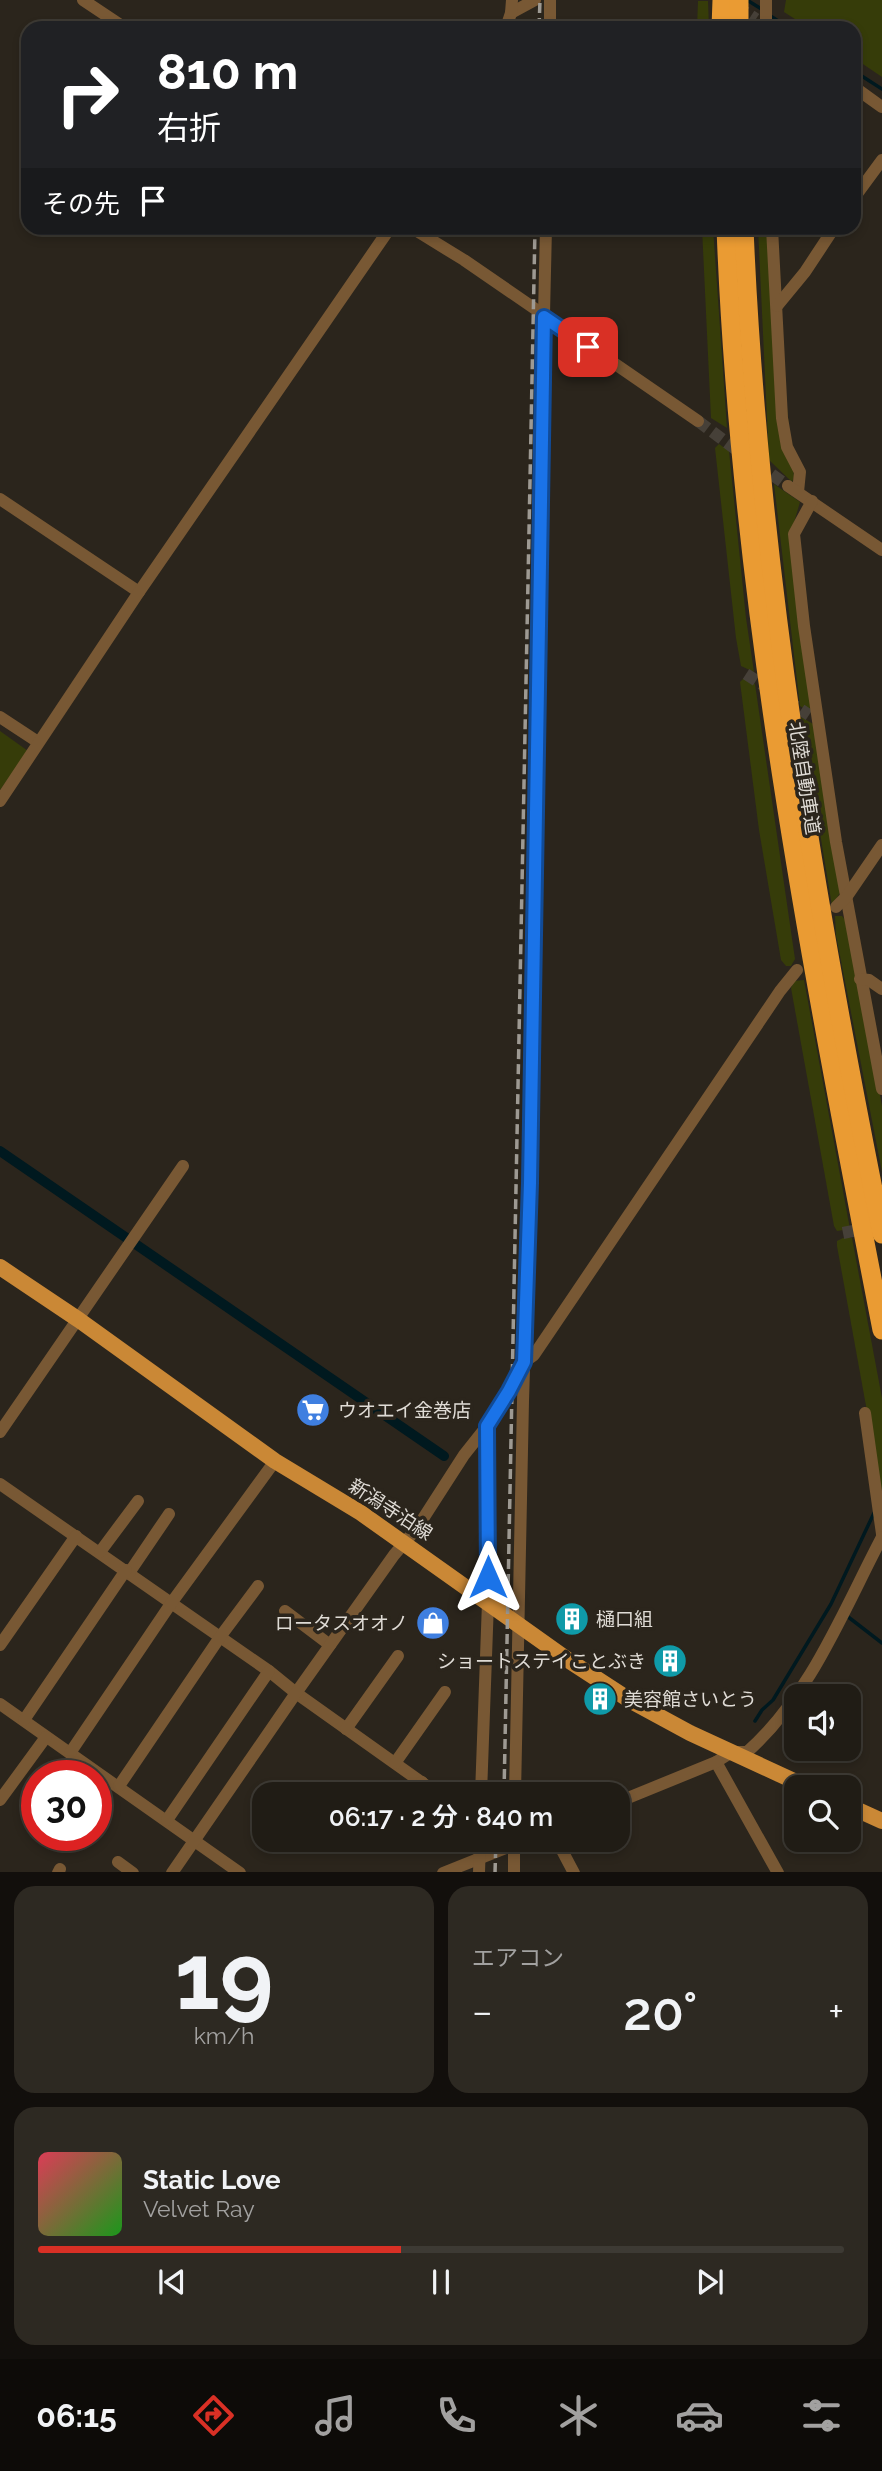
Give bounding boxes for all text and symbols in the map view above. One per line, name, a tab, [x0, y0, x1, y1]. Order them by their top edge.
text: 810 m	[157, 43, 298, 100]
icon: right	[42, 49, 133, 140]
text: 右折	[157, 109, 221, 146]
icon: arrive	[134, 182, 172, 220]
text: その先	[42, 189, 120, 219]
pin	[558, 317, 618, 377]
icon: arrive	[569, 328, 607, 366]
street label: 北陸自動車道	[785, 720, 825, 836]
supermarket icon: ウオエイ金巻店	[294, 1391, 332, 1429]
place label: ウオエイ金巻店	[338, 1399, 471, 1421]
street label: 新潟寺泊線	[345, 1474, 437, 1544]
position arrow	[451, 1540, 525, 1614]
building icon: 樋口組	[553, 1600, 591, 1638]
shop icon: ロータスオオノ	[414, 1604, 452, 1642]
place label: 樋口組	[596, 1608, 653, 1630]
place label: ロータスオオノ	[275, 1612, 408, 1634]
building icon: ショートステイことぶき	[651, 1642, 689, 1680]
place label: ショートステイことぶき	[437, 1650, 646, 1672]
building icon: 美容館さいとう	[581, 1680, 619, 1718]
map controls	[784, 1684, 861, 1852]
button: sound	[784, 1684, 861, 1761]
place label: 美容館さいとう	[624, 1688, 757, 1710]
speed limit sign: 30	[21, 1760, 112, 1851]
button: search	[784, 1775, 861, 1852]
text: 06:17 · 2 分 · 840 m	[329, 1802, 553, 1832]
text: 19	[175, 1923, 273, 2030]
text: エアコン	[472, 1944, 564, 1971]
text: 20°	[623, 1981, 697, 2042]
text: −	[472, 1989, 492, 2034]
text: +	[828, 1989, 844, 2034]
text: km/h	[194, 2022, 254, 2049]
text: Static Love	[143, 2165, 281, 2195]
text: Velvet Ray	[143, 2195, 255, 2222]
icon: previous	[153, 2263, 191, 2301]
icon: pause	[422, 2263, 460, 2301]
icon: next	[691, 2263, 729, 2301]
icon: directions	[189, 2391, 238, 2440]
icon: music	[311, 2391, 360, 2440]
icon: phone	[432, 2391, 481, 2440]
icon: climate	[554, 2391, 603, 2440]
icon: car	[675, 2391, 724, 2440]
icon: filters	[797, 2391, 846, 2440]
text: 06:15	[36, 2397, 117, 2434]

